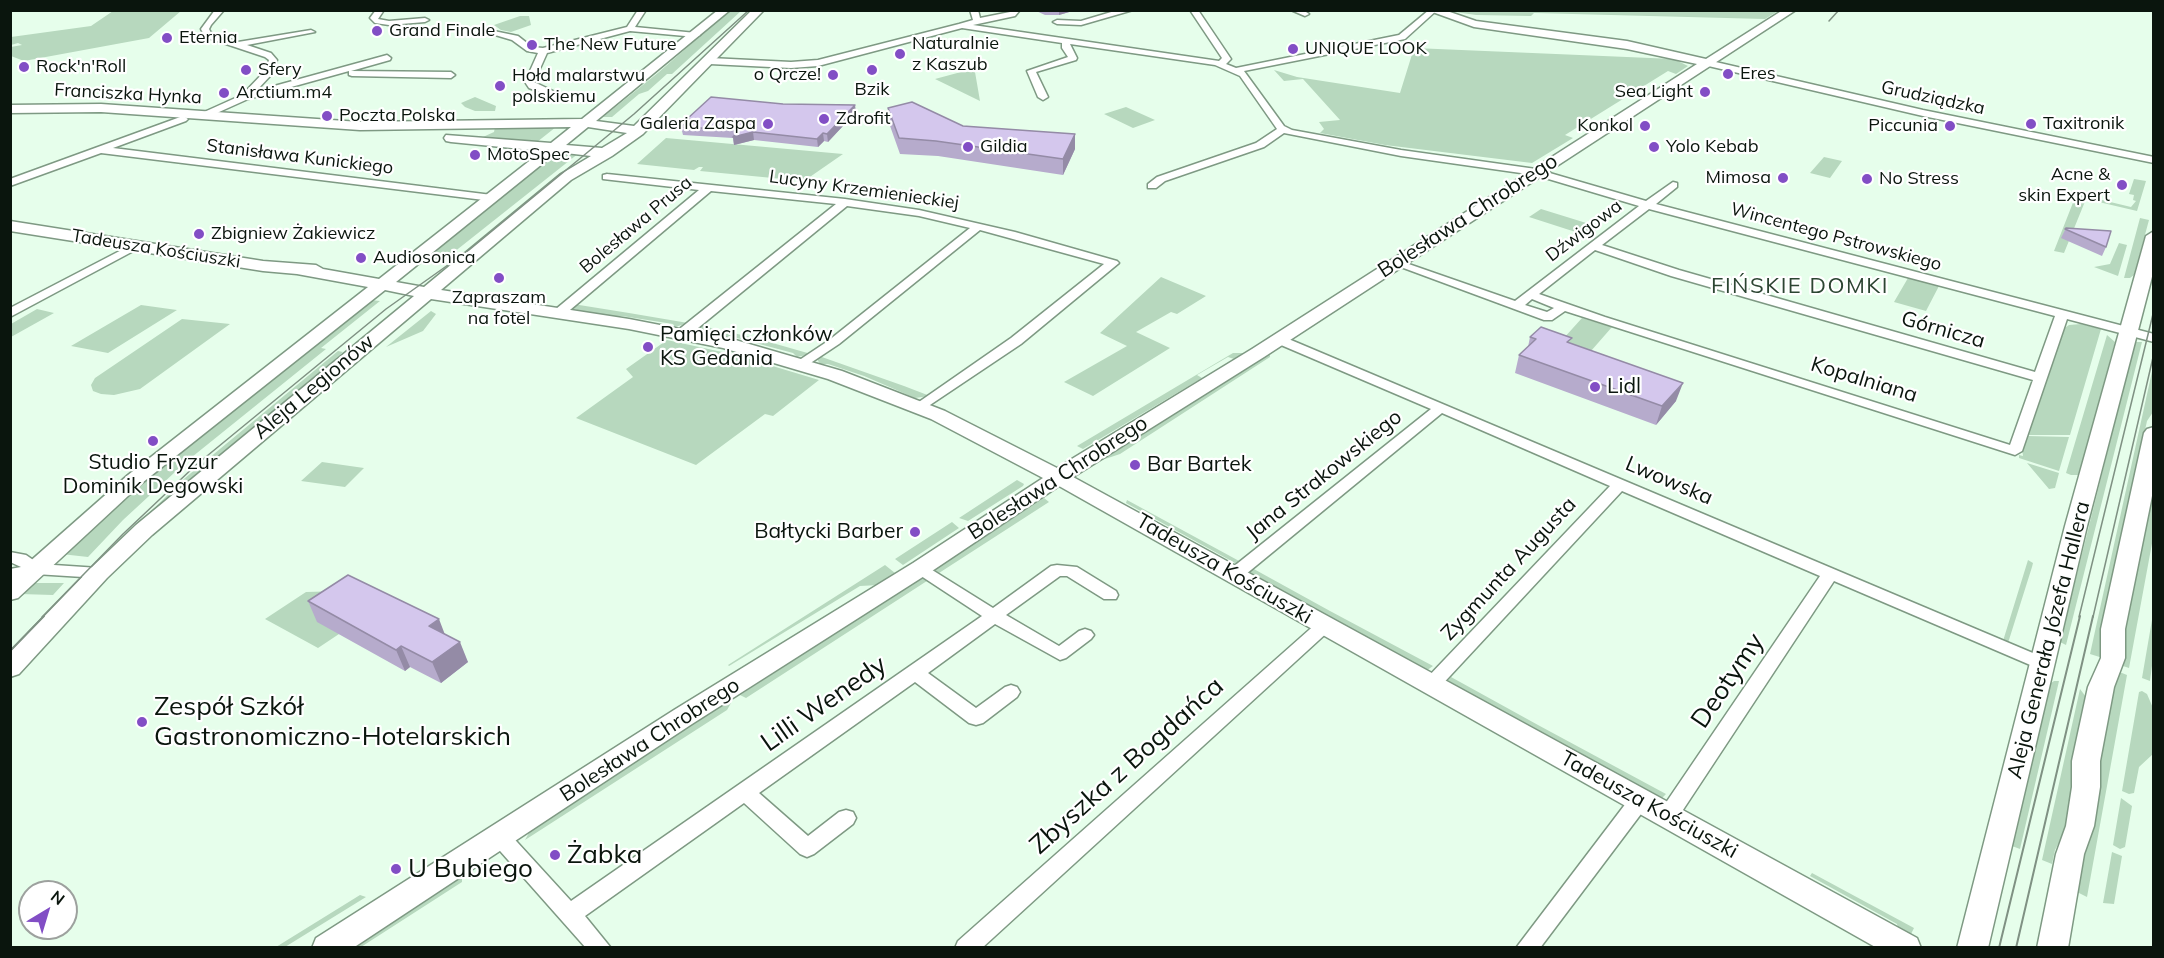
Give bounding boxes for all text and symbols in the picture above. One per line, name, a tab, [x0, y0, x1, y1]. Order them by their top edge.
place label: Grand Finale	[389, 20, 495, 42]
marker: Grand Finale	[370, 24, 384, 38]
place label: Eternia	[179, 27, 238, 49]
marker: Eternia	[160, 31, 174, 45]
place label: Naturalnie z Kaszub	[912, 33, 999, 76]
place label: The New Future	[544, 34, 677, 56]
marker: The New Future	[525, 38, 539, 52]
place label: UNIQUE LOOK	[1305, 38, 1427, 60]
marker: UNIQUE LOOK	[1286, 42, 1300, 56]
marker: Naturalnie z Kaszub	[893, 47, 907, 61]
place label: Rock'n'Roll	[36, 56, 126, 78]
place label: Sfery	[258, 59, 301, 81]
marker: Rock'n'Roll	[17, 60, 31, 74]
marker: Sfery	[239, 63, 253, 77]
marker: Bzik	[865, 63, 879, 77]
place label: Eres	[1740, 63, 1776, 85]
place label: o Qrcze!	[754, 64, 821, 86]
place label: Hołd malarstwu polskiemu	[512, 65, 645, 107]
marker: Eres	[1721, 67, 1735, 81]
marker: o Qrcze!	[826, 68, 840, 82]
street label: Grudziądzka	[1879, 76, 1987, 120]
street label: Franciszka Hynka	[54, 79, 202, 109]
marker: Hołd malarstwu polskiemu	[493, 79, 507, 93]
place label: Bzik	[854, 79, 890, 101]
place label: Sea Light	[1615, 81, 1693, 103]
place label: Arctium.m4	[236, 82, 332, 104]
marker: Sea Light	[1698, 85, 1712, 99]
marker: Arctium.m4	[217, 86, 231, 100]
place label: Poczta Polska	[339, 105, 455, 127]
place label: Zdrofit	[836, 108, 890, 130]
marker: Poczta Polska	[320, 109, 334, 123]
marker: Zdrofit	[817, 112, 831, 126]
place label: Galeria Zaspa	[640, 113, 756, 135]
place label: Taxitronik	[2043, 113, 2124, 135]
place label: Konkol	[1577, 115, 1633, 137]
place label: Piccunia	[1868, 115, 1938, 137]
marker: Galeria Zaspa	[761, 117, 775, 131]
marker: Taxitronik	[2024, 117, 2038, 131]
marker: Konkol	[1638, 119, 1652, 133]
marker: Piccunia	[1943, 119, 1957, 133]
street label: Stanisława Kunickiego	[205, 135, 395, 179]
place label: Gildia	[980, 136, 1028, 158]
place label: Yolo Kebab	[1666, 136, 1758, 158]
marker: Gildia	[961, 140, 975, 154]
marker: Yolo Kebab	[1647, 140, 1661, 154]
place label: MotoSpec	[487, 144, 570, 166]
marker: MotoSpec	[468, 148, 482, 162]
street label: Bolesława Chrobrego	[1373, 149, 1563, 283]
place label: Acne & skin Expert	[2018, 164, 2110, 207]
street label: Lucyny Krzemienieckiej	[768, 166, 960, 214]
place label: Mimosa	[1705, 167, 1771, 189]
place label: No Stress	[1879, 168, 1959, 190]
marker: Mimosa	[1776, 171, 1790, 185]
street label: Bolesława Prusa	[576, 172, 696, 278]
marker: No Stress	[1860, 172, 1874, 186]
marker: Acne & skin Expert	[2115, 178, 2129, 192]
street label: Dźwigowa	[1542, 195, 1626, 267]
street label: Wincentego Pstrowskiego	[1728, 198, 1944, 276]
place label: Zbigniew Żakiewicz	[211, 223, 375, 245]
street label: Tadeusza Kościuszki	[70, 225, 242, 273]
marker: Zbigniew Żakiewicz	[192, 227, 206, 241]
place label: Audiosonica	[373, 247, 476, 269]
marker: Audiosonica	[354, 251, 368, 265]
marker: Zapraszam na fotel	[492, 271, 506, 285]
district label: FIŃSKIE DOMKI	[1711, 273, 1889, 299]
place label: Zapraszam na fotel	[452, 287, 546, 330]
street label: Górnicza	[1898, 306, 1988, 354]
place label: Pamięci członków KS Gedania	[660, 322, 833, 372]
street label: Aleja Legionów	[249, 329, 379, 445]
marker: Pamięci członków KS Gedania	[641, 340, 655, 354]
street label: Kopalniana	[1808, 352, 1920, 408]
place label: Lidl	[1607, 374, 1641, 400]
marker: Lidl	[1588, 380, 1602, 394]
street label: Jana Strakowskiego	[1241, 404, 1407, 546]
street label: Bolesława Chrobrego	[963, 411, 1153, 545]
marker: Studio Fryzur Dominik Degowski	[146, 434, 160, 448]
place label: Studio Fryzur Dominik Degowski	[63, 450, 243, 500]
street label: Lwowska	[1622, 451, 1716, 511]
place label: Bar Bartek	[1147, 452, 1252, 478]
marker: Bar Bartek	[1128, 458, 1142, 472]
street label: Zygmunta Augusta	[1436, 492, 1582, 646]
street label: Aleja Generała Józefa Hallera	[2002, 499, 2096, 781]
street label: Tadeusza Kościuszki	[1132, 508, 1316, 630]
place label: Bałtycki Barber	[754, 519, 903, 545]
marker: Bałtycki Barber	[908, 525, 922, 539]
street label: Deotymy	[1685, 628, 1771, 734]
street label: Lilli Wenedy	[755, 649, 893, 759]
street label: Zbyszka z Bogdańca	[1024, 671, 1230, 861]
street label: Bolesława Chrobrego	[555, 673, 745, 807]
place label: Zespół Szkół Gastronomiczno-Hotelarskich	[154, 691, 511, 752]
marker: Zespół Szkół Gastronomiczno-Hotelarskich	[135, 715, 149, 729]
street label: Tadeusza Kościuszki	[1556, 746, 1742, 864]
place label: Żabka	[567, 839, 642, 871]
marker: Żabka	[548, 848, 562, 862]
place label: U Bubiego	[408, 853, 533, 885]
marker: U Bubiego	[389, 862, 403, 876]
north arrow	[18, 880, 78, 940]
text: N	[47, 886, 69, 909]

